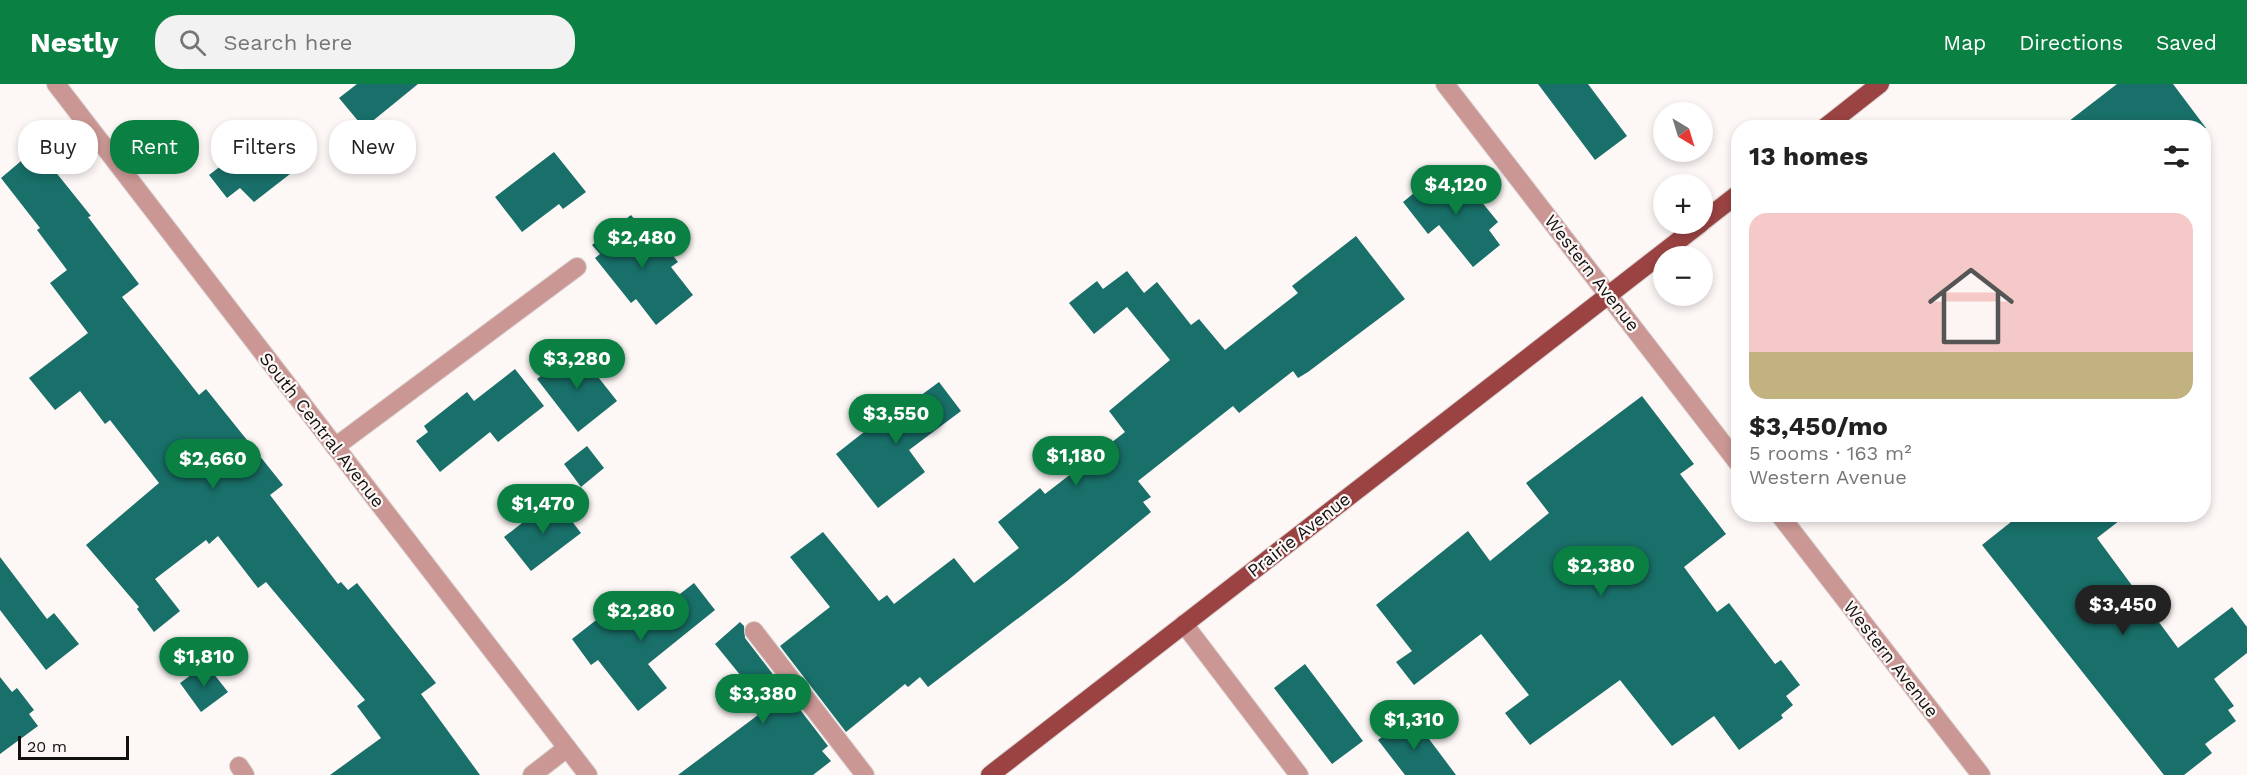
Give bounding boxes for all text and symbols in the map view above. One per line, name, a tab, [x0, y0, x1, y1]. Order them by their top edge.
search box	[155, 15, 575, 69]
text: Nestly	[30, 26, 119, 59]
icon: search	[176, 26, 209, 59]
text: Search here	[224, 30, 352, 55]
text: Map	[1943, 30, 1986, 55]
text: Directions	[2019, 30, 2123, 55]
text: Saved	[2156, 30, 2217, 55]
north arrow	[1653, 102, 1713, 162]
map controls	[1653, 102, 1713, 306]
chip: Buy	[18, 120, 98, 174]
chip: Rent	[110, 120, 199, 174]
chip: Filters	[211, 120, 317, 174]
chip: New	[329, 120, 416, 174]
icon: filters	[2160, 140, 2193, 173]
text: 13 homes	[1749, 141, 1868, 171]
pin: $4,120	[1407, 165, 1505, 216]
text: $4,120	[1425, 172, 1487, 196]
button: +	[1653, 174, 1713, 234]
street label: Western Avenue	[1540, 210, 1644, 335]
pin: $2,480	[593, 218, 691, 269]
text: $2,480	[608, 225, 676, 249]
button: −	[1653, 246, 1713, 306]
icon: home	[1917, 252, 2025, 360]
pin: $3,280	[528, 339, 626, 390]
text: $3,280	[543, 346, 611, 370]
street label: South Central Avenue	[255, 348, 389, 511]
pin: $3,550	[847, 394, 945, 445]
text: $3,550	[863, 401, 929, 425]
text: $3,450/mo	[1749, 411, 1888, 441]
pin: $1,180	[1027, 436, 1125, 487]
pin: $2,660	[164, 439, 262, 490]
text: 5 rooms · 163 m²	[1749, 441, 1911, 465]
text: $1,180	[1046, 443, 1106, 467]
text: $2,660	[179, 446, 247, 470]
text: Western Avenue	[1749, 465, 1907, 489]
pin: $1,470	[494, 484, 592, 535]
street label: Prairie Avenue	[1243, 488, 1354, 581]
text: $1,470	[511, 491, 575, 515]
pin: $2,380	[1552, 546, 1650, 597]
text: $2,380	[1567, 553, 1635, 577]
pin: $3,450	[2074, 585, 2172, 636]
pin: $2,280	[592, 591, 690, 642]
text: $3,450	[2089, 592, 2157, 616]
street label: Western Avenue	[1839, 596, 1943, 721]
text: $2,280	[607, 598, 675, 622]
pin: $1,810	[155, 637, 253, 688]
text: $1,810	[173, 644, 235, 668]
pin: $3,380	[714, 674, 812, 725]
text: $3,380	[729, 681, 797, 705]
pin: $1,310	[1365, 700, 1463, 751]
text: $1,310	[1384, 707, 1444, 731]
scale bar	[18, 733, 129, 760]
text: 20 m	[27, 737, 67, 756]

